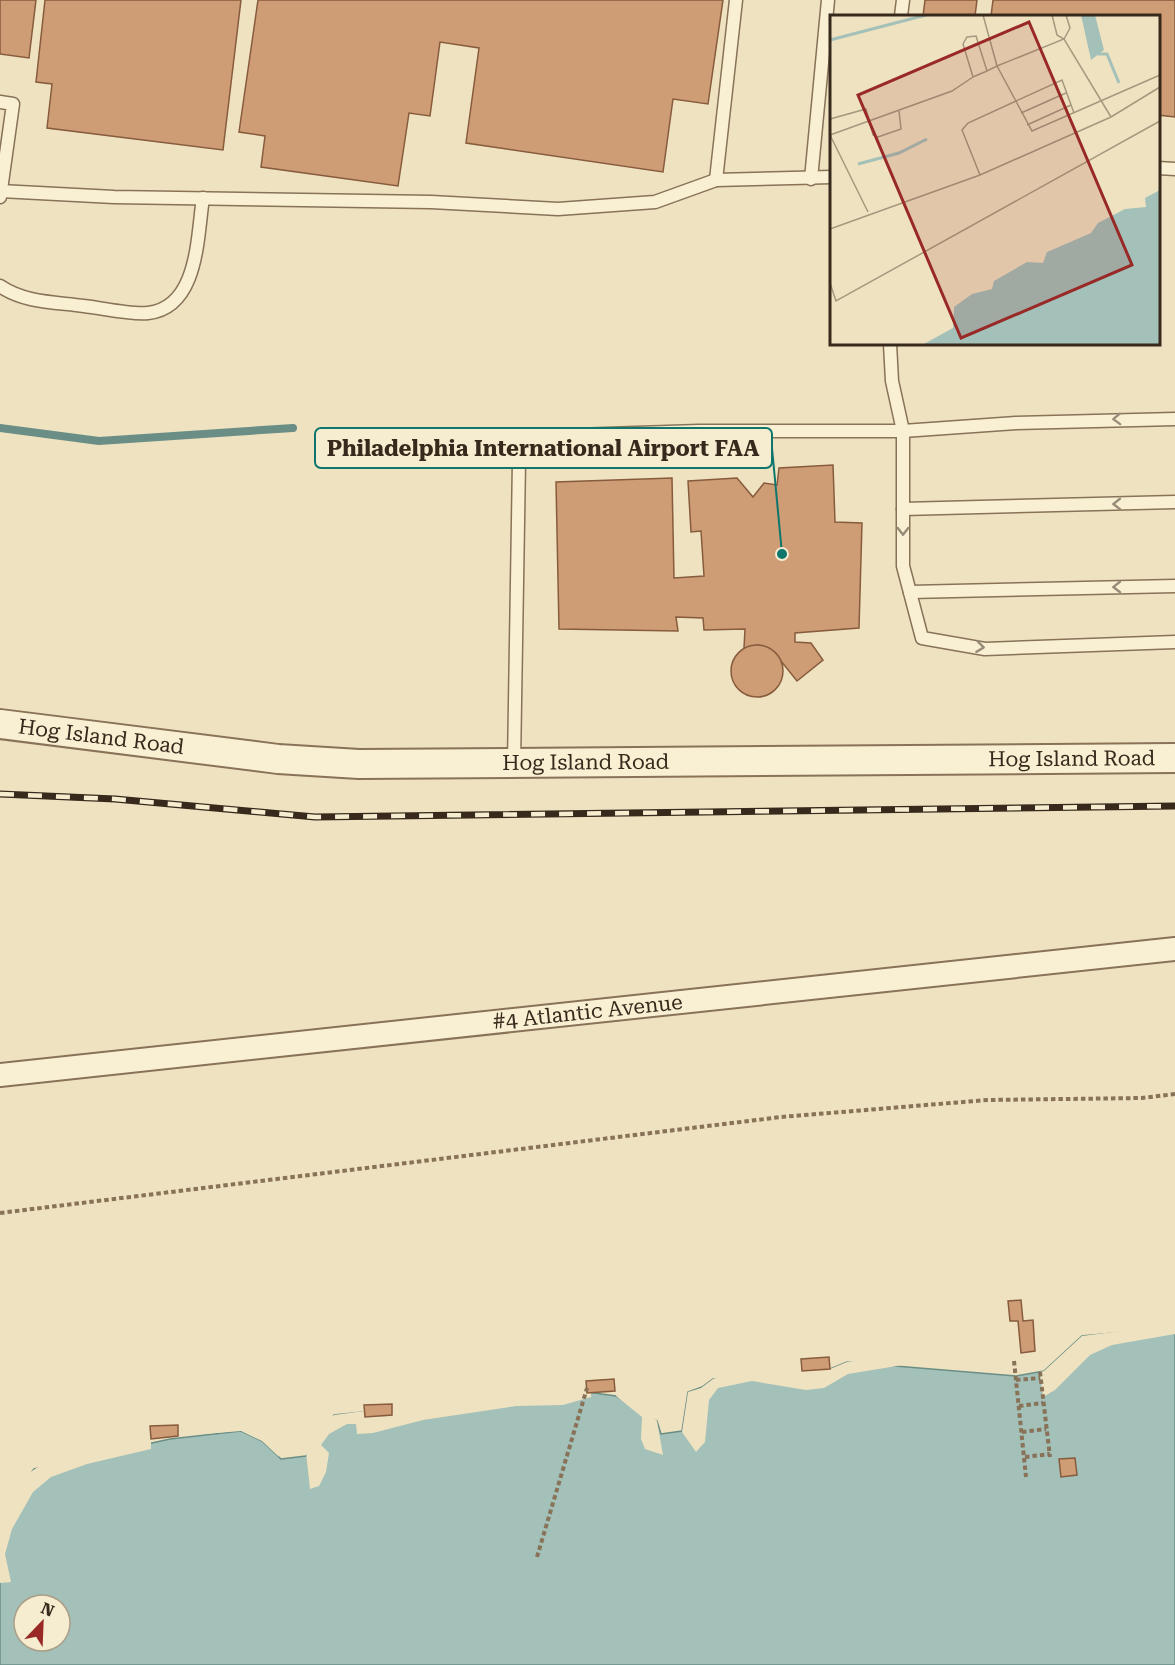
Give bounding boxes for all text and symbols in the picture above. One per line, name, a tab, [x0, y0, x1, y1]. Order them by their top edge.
inset map	[830, 15, 1160, 345]
one-way arrow	[1112, 413, 1121, 426]
callout: Philadelphia International Airport FAA	[315, 428, 772, 468]
text: Philadelphia International Airport FAA	[327, 436, 759, 461]
one-way arrow	[1112, 498, 1121, 510]
one-way arrow	[897, 527, 909, 536]
one-way arrow	[1112, 581, 1121, 593]
one-way arrow	[976, 640, 985, 653]
street label: Hog Island Road	[17, 714, 186, 759]
street label: Hog Island Road	[988, 746, 1156, 771]
street label: Hog Island Road	[502, 750, 670, 775]
street label: #4 Atlantic Avenue	[491, 990, 684, 1034]
north arrow	[12, 1593, 72, 1653]
text: N	[38, 1598, 57, 1621]

